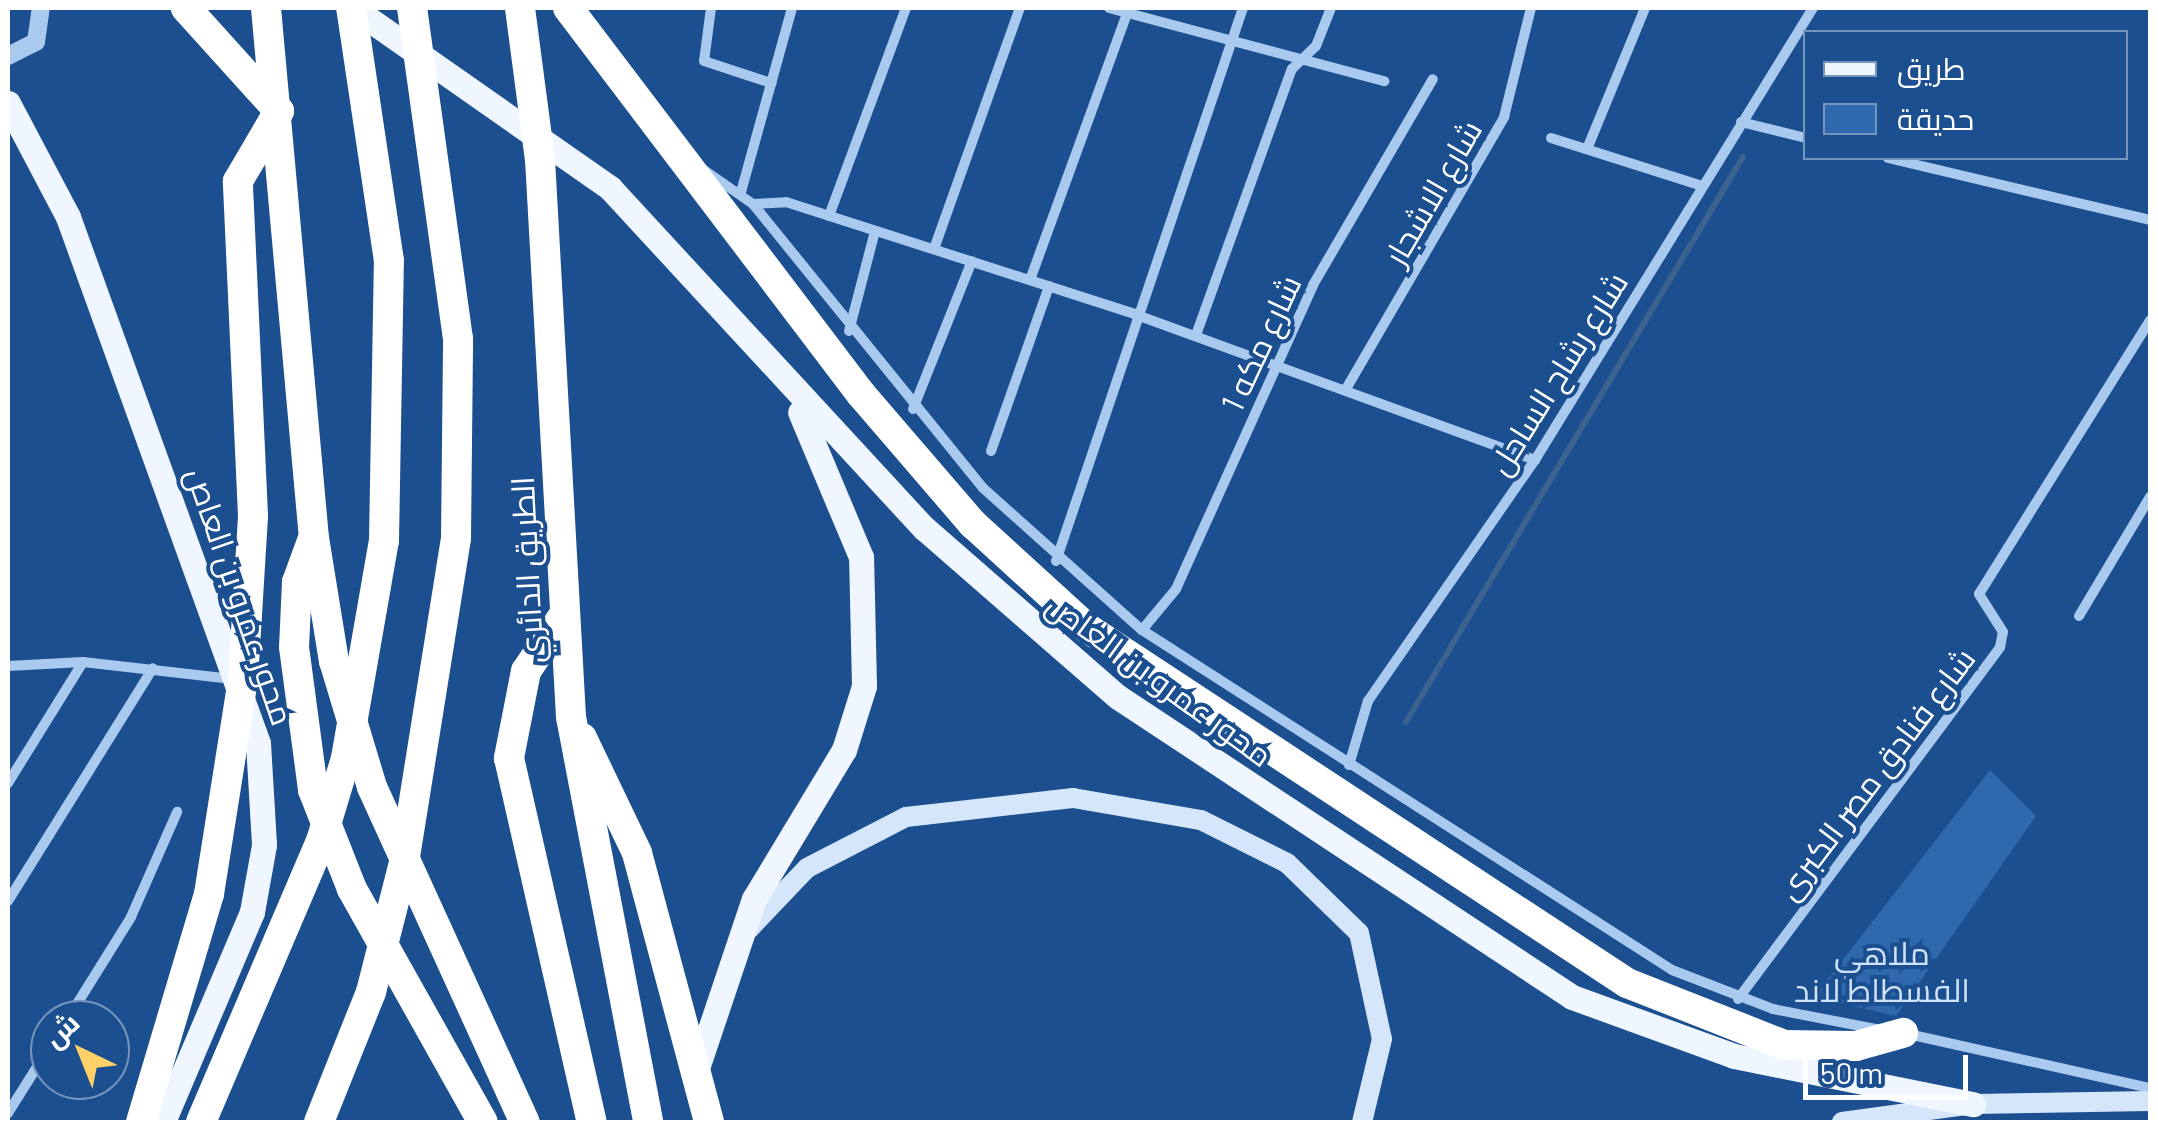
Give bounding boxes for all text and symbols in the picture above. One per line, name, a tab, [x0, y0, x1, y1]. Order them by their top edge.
legend	[1803, 30, 2128, 160]
text: طريق	[1897, 50, 1966, 86]
text: حديقة	[1897, 100, 1974, 136]
street label: شارع الاشجار	[1375, 113, 1489, 271]
street label: شارع رشاح الساحل	[1479, 264, 1635, 482]
street label: شارع مكه 1	[1212, 269, 1308, 417]
street label: محور عمرو بن العاص	[179, 462, 303, 730]
street label: الطريق الدائري	[502, 476, 550, 664]
street label: محور عمرو بن العاص	[1040, 584, 1280, 774]
street label: شارع فنادق مصر الكبرى	[1768, 640, 1982, 906]
park label: ملاهي الفسطاط لاند	[1794, 934, 1970, 1009]
north arrow	[30, 1000, 130, 1100]
text: ش	[36, 1005, 86, 1054]
scale bar	[1808, 1035, 1973, 1097]
text: 50 m	[1820, 1054, 1883, 1090]

